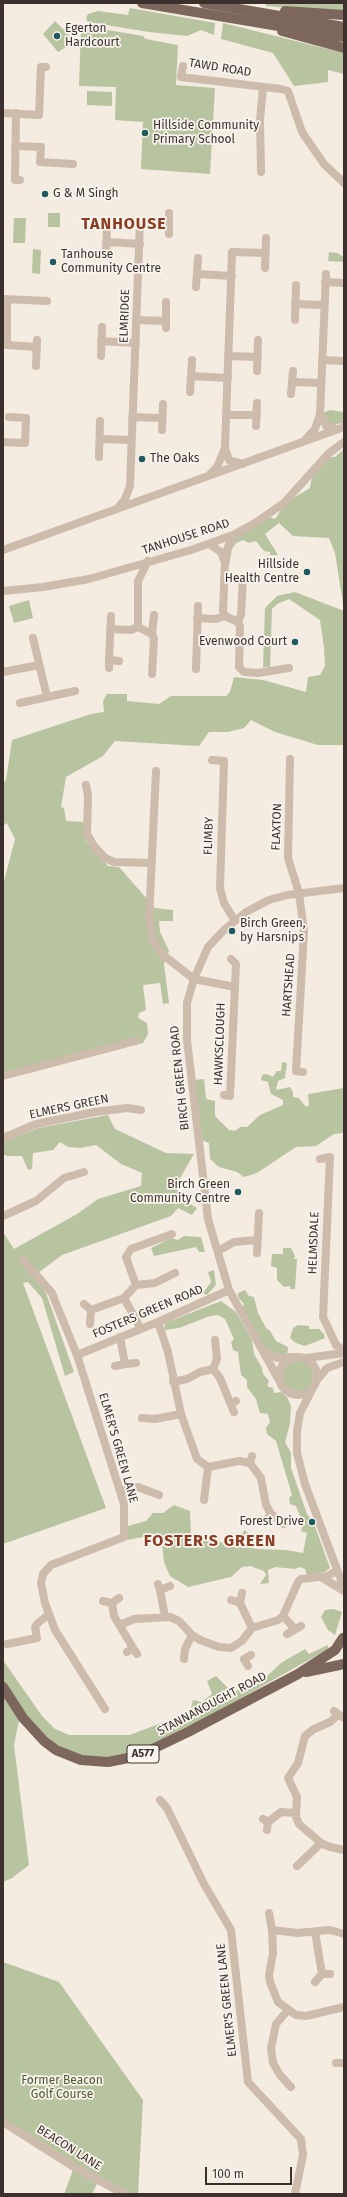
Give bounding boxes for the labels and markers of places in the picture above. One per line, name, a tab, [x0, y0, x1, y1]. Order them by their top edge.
place label: Egerton Hardcourt	[65, 22, 120, 50]
marker: Egerton Hardcourt	[52, 31, 62, 41]
place label: Hillside Community Primary School	[153, 119, 259, 147]
marker: Hillside Community Primary School	[140, 128, 150, 138]
place label: G & M Singh	[53, 187, 118, 201]
marker: G & M Singh	[40, 189, 50, 199]
place label: Tanhouse Community Centre	[61, 248, 161, 276]
marker: Tanhouse Community Centre	[48, 257, 58, 267]
place label: The Oaks	[150, 452, 199, 466]
marker: The Oaks	[137, 454, 147, 464]
place label: Hillside Health Centre	[225, 558, 299, 586]
marker: Hillside Health Centre	[302, 567, 312, 577]
place label: Evenwood Court	[199, 635, 287, 649]
marker: Evenwood Court	[290, 637, 300, 647]
place label: Birch Green, by Harsnips	[240, 917, 306, 945]
marker: Birch Green, by Harsnips	[227, 926, 237, 936]
place label: Birch Green Community Centre	[130, 1178, 230, 1206]
marker: Birch Green Community Centre	[233, 1187, 243, 1197]
place label: Forest Drive	[239, 1515, 304, 1529]
marker: Forest Drive	[307, 1517, 317, 1527]

